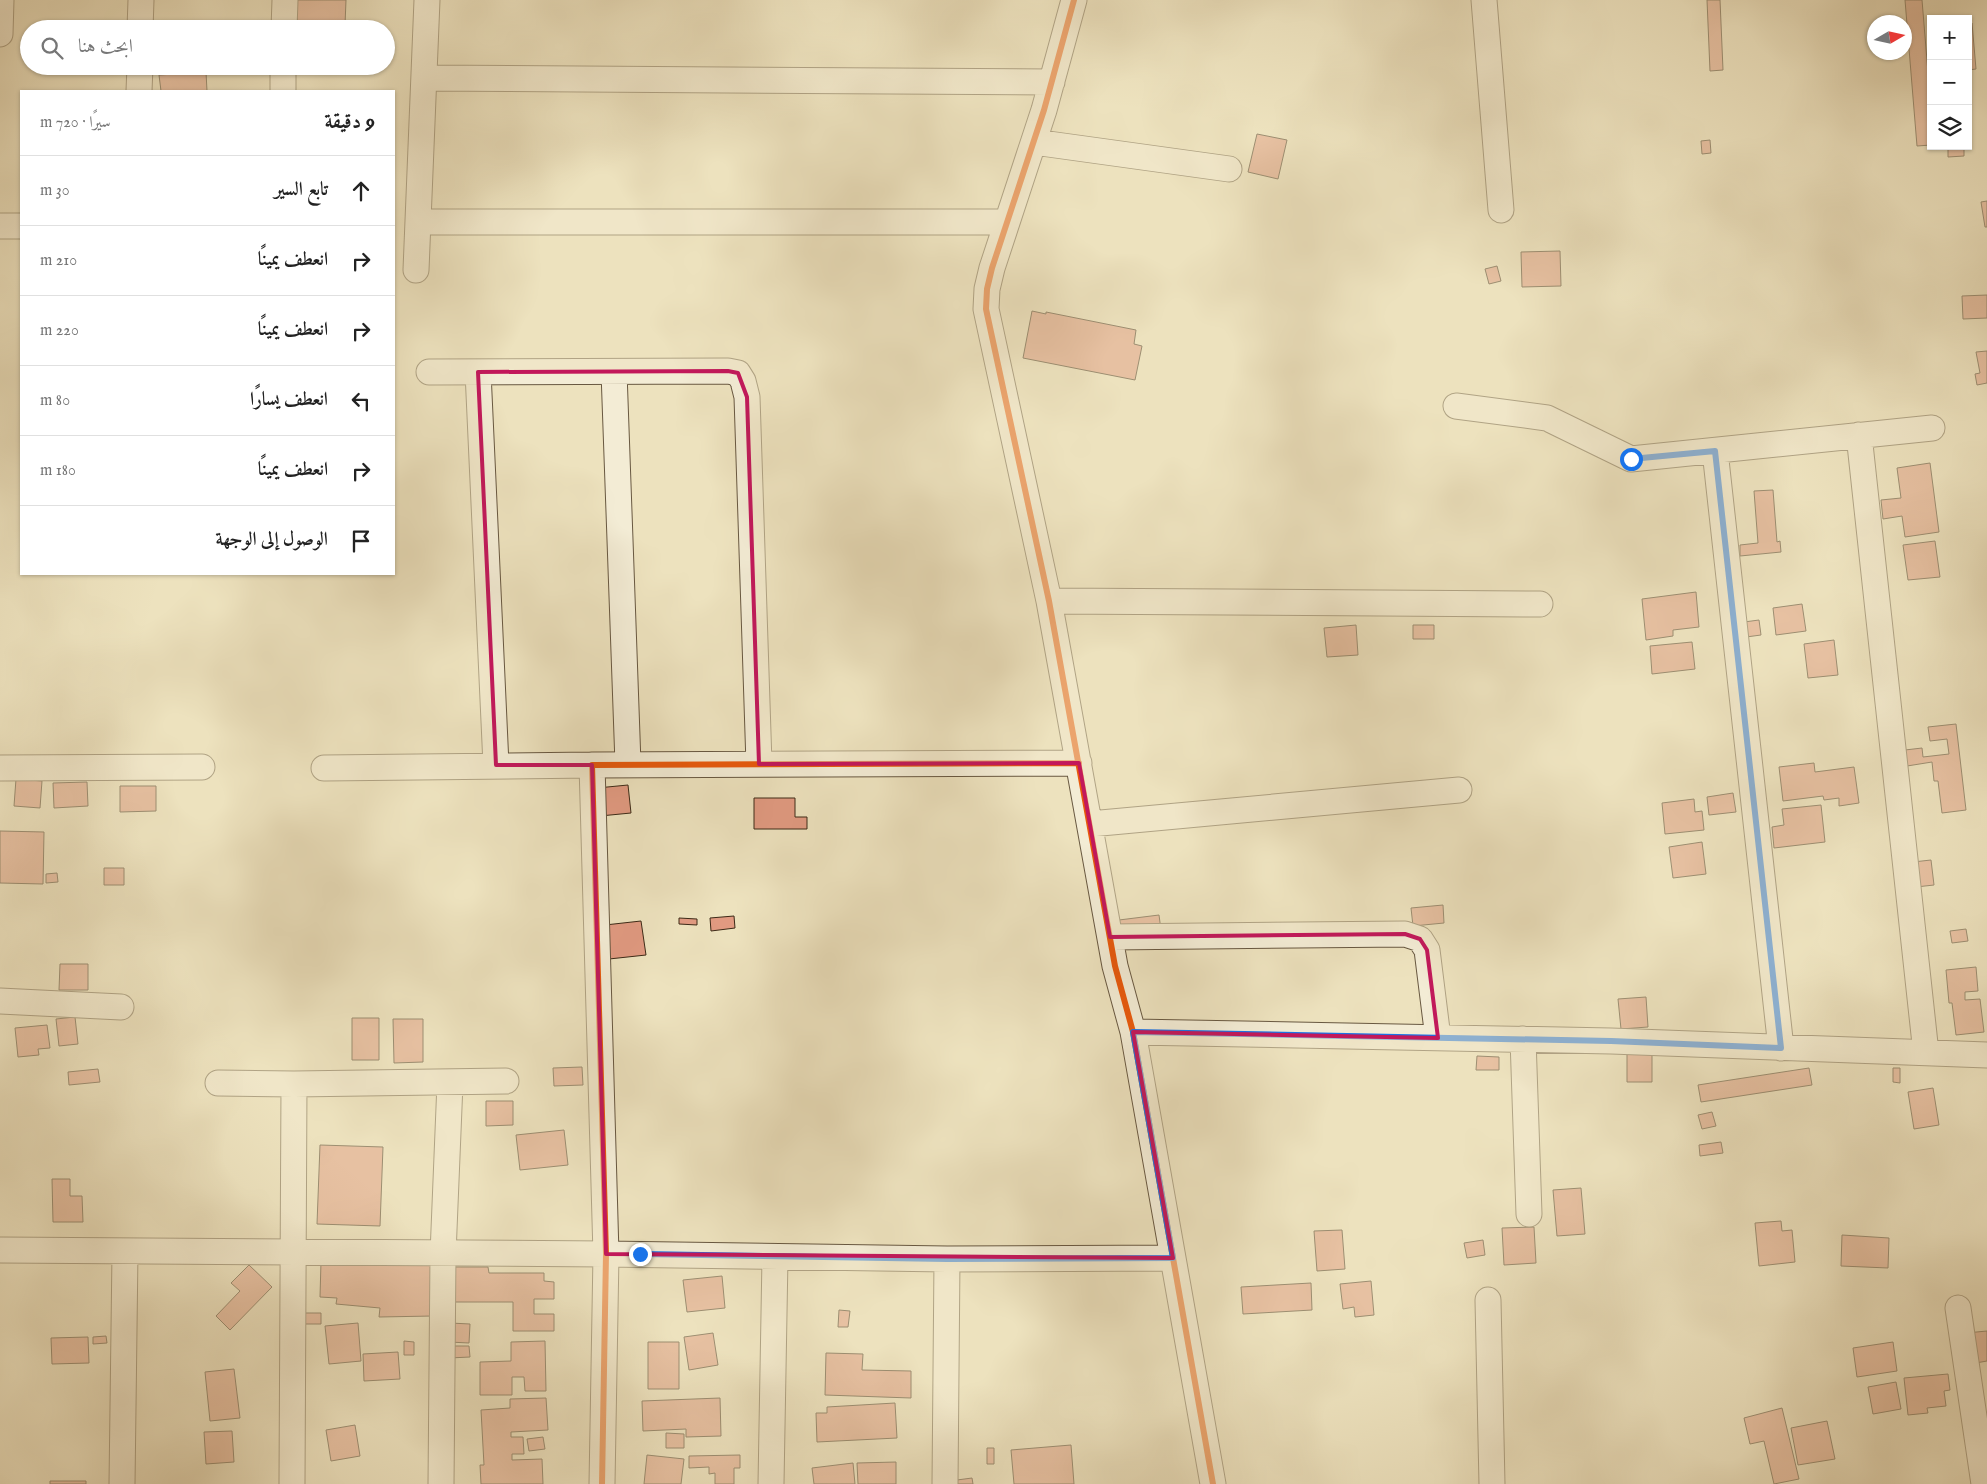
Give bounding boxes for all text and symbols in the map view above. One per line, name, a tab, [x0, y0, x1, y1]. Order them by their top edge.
north arrow	[1867, 15, 1912, 60]
map controls	[1927, 15, 1972, 150]
button: +	[1927, 15, 1972, 60]
search box	[20, 20, 395, 75]
icon: search	[38, 34, 66, 62]
text: ابحث هنا	[78, 35, 133, 59]
button: −	[1927, 60, 1972, 105]
button: layers	[1927, 105, 1972, 150]
text: 9 دقيقة	[325, 109, 375, 136]
text: سيرًا · 720 m	[40, 113, 111, 133]
icon: ahead	[347, 177, 375, 205]
text: تابع السير	[274, 178, 328, 202]
text: 30 m	[40, 181, 70, 201]
icon: right	[347, 247, 375, 275]
text: انعطف يمينًا	[258, 248, 328, 272]
text: 210 m	[40, 251, 77, 271]
icon: right	[347, 317, 375, 345]
text: انعطف يمينًا	[258, 318, 328, 342]
text: 220 m	[40, 321, 79, 341]
icon: left	[347, 387, 375, 415]
text: انعطف يسارًا	[250, 388, 328, 412]
text: 80 m	[40, 391, 70, 411]
route start	[1620, 448, 1643, 471]
icon: right	[347, 457, 375, 485]
text: انعطف يمينًا	[258, 458, 328, 482]
text: 180 m	[40, 461, 76, 481]
icon: arrive	[347, 527, 375, 555]
text: الوصول إلى الوجهة	[216, 528, 328, 552]
route end	[629, 1243, 652, 1266]

